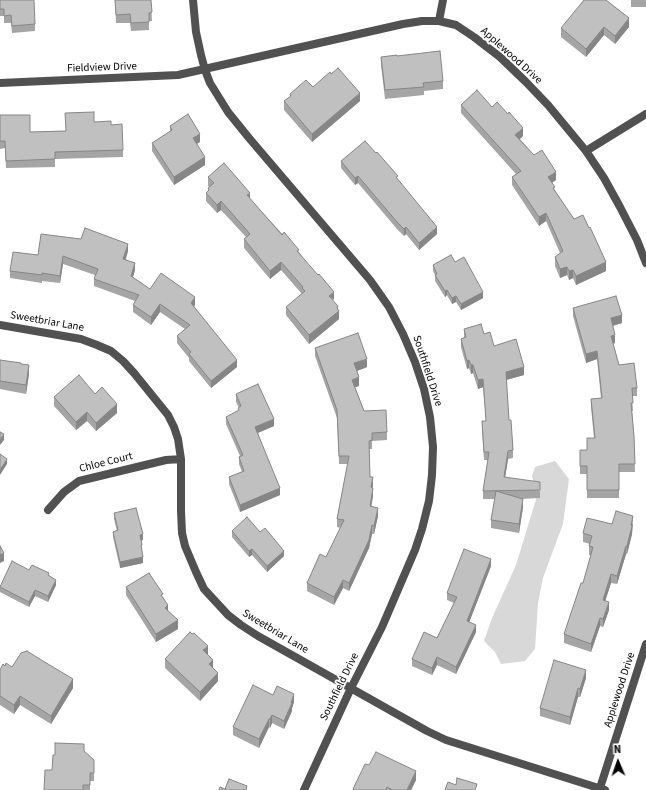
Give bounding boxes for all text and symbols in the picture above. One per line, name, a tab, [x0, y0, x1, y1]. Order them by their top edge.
street label: Applewood Drive	[477, 25, 545, 87]
street label: Fieldview Drive	[67, 60, 137, 76]
street label: Sweetbriar Lane	[9, 309, 85, 335]
street label: Southfield Drive	[409, 334, 445, 408]
street label: Chloe Court	[78, 450, 134, 476]
street label: Sweetbriar Lane	[240, 607, 310, 657]
street label: Southfield Drive	[318, 651, 362, 723]
street label: Applewood Drive	[602, 651, 638, 729]
north arrow	[598, 742, 638, 782]
text: N	[614, 742, 621, 757]

